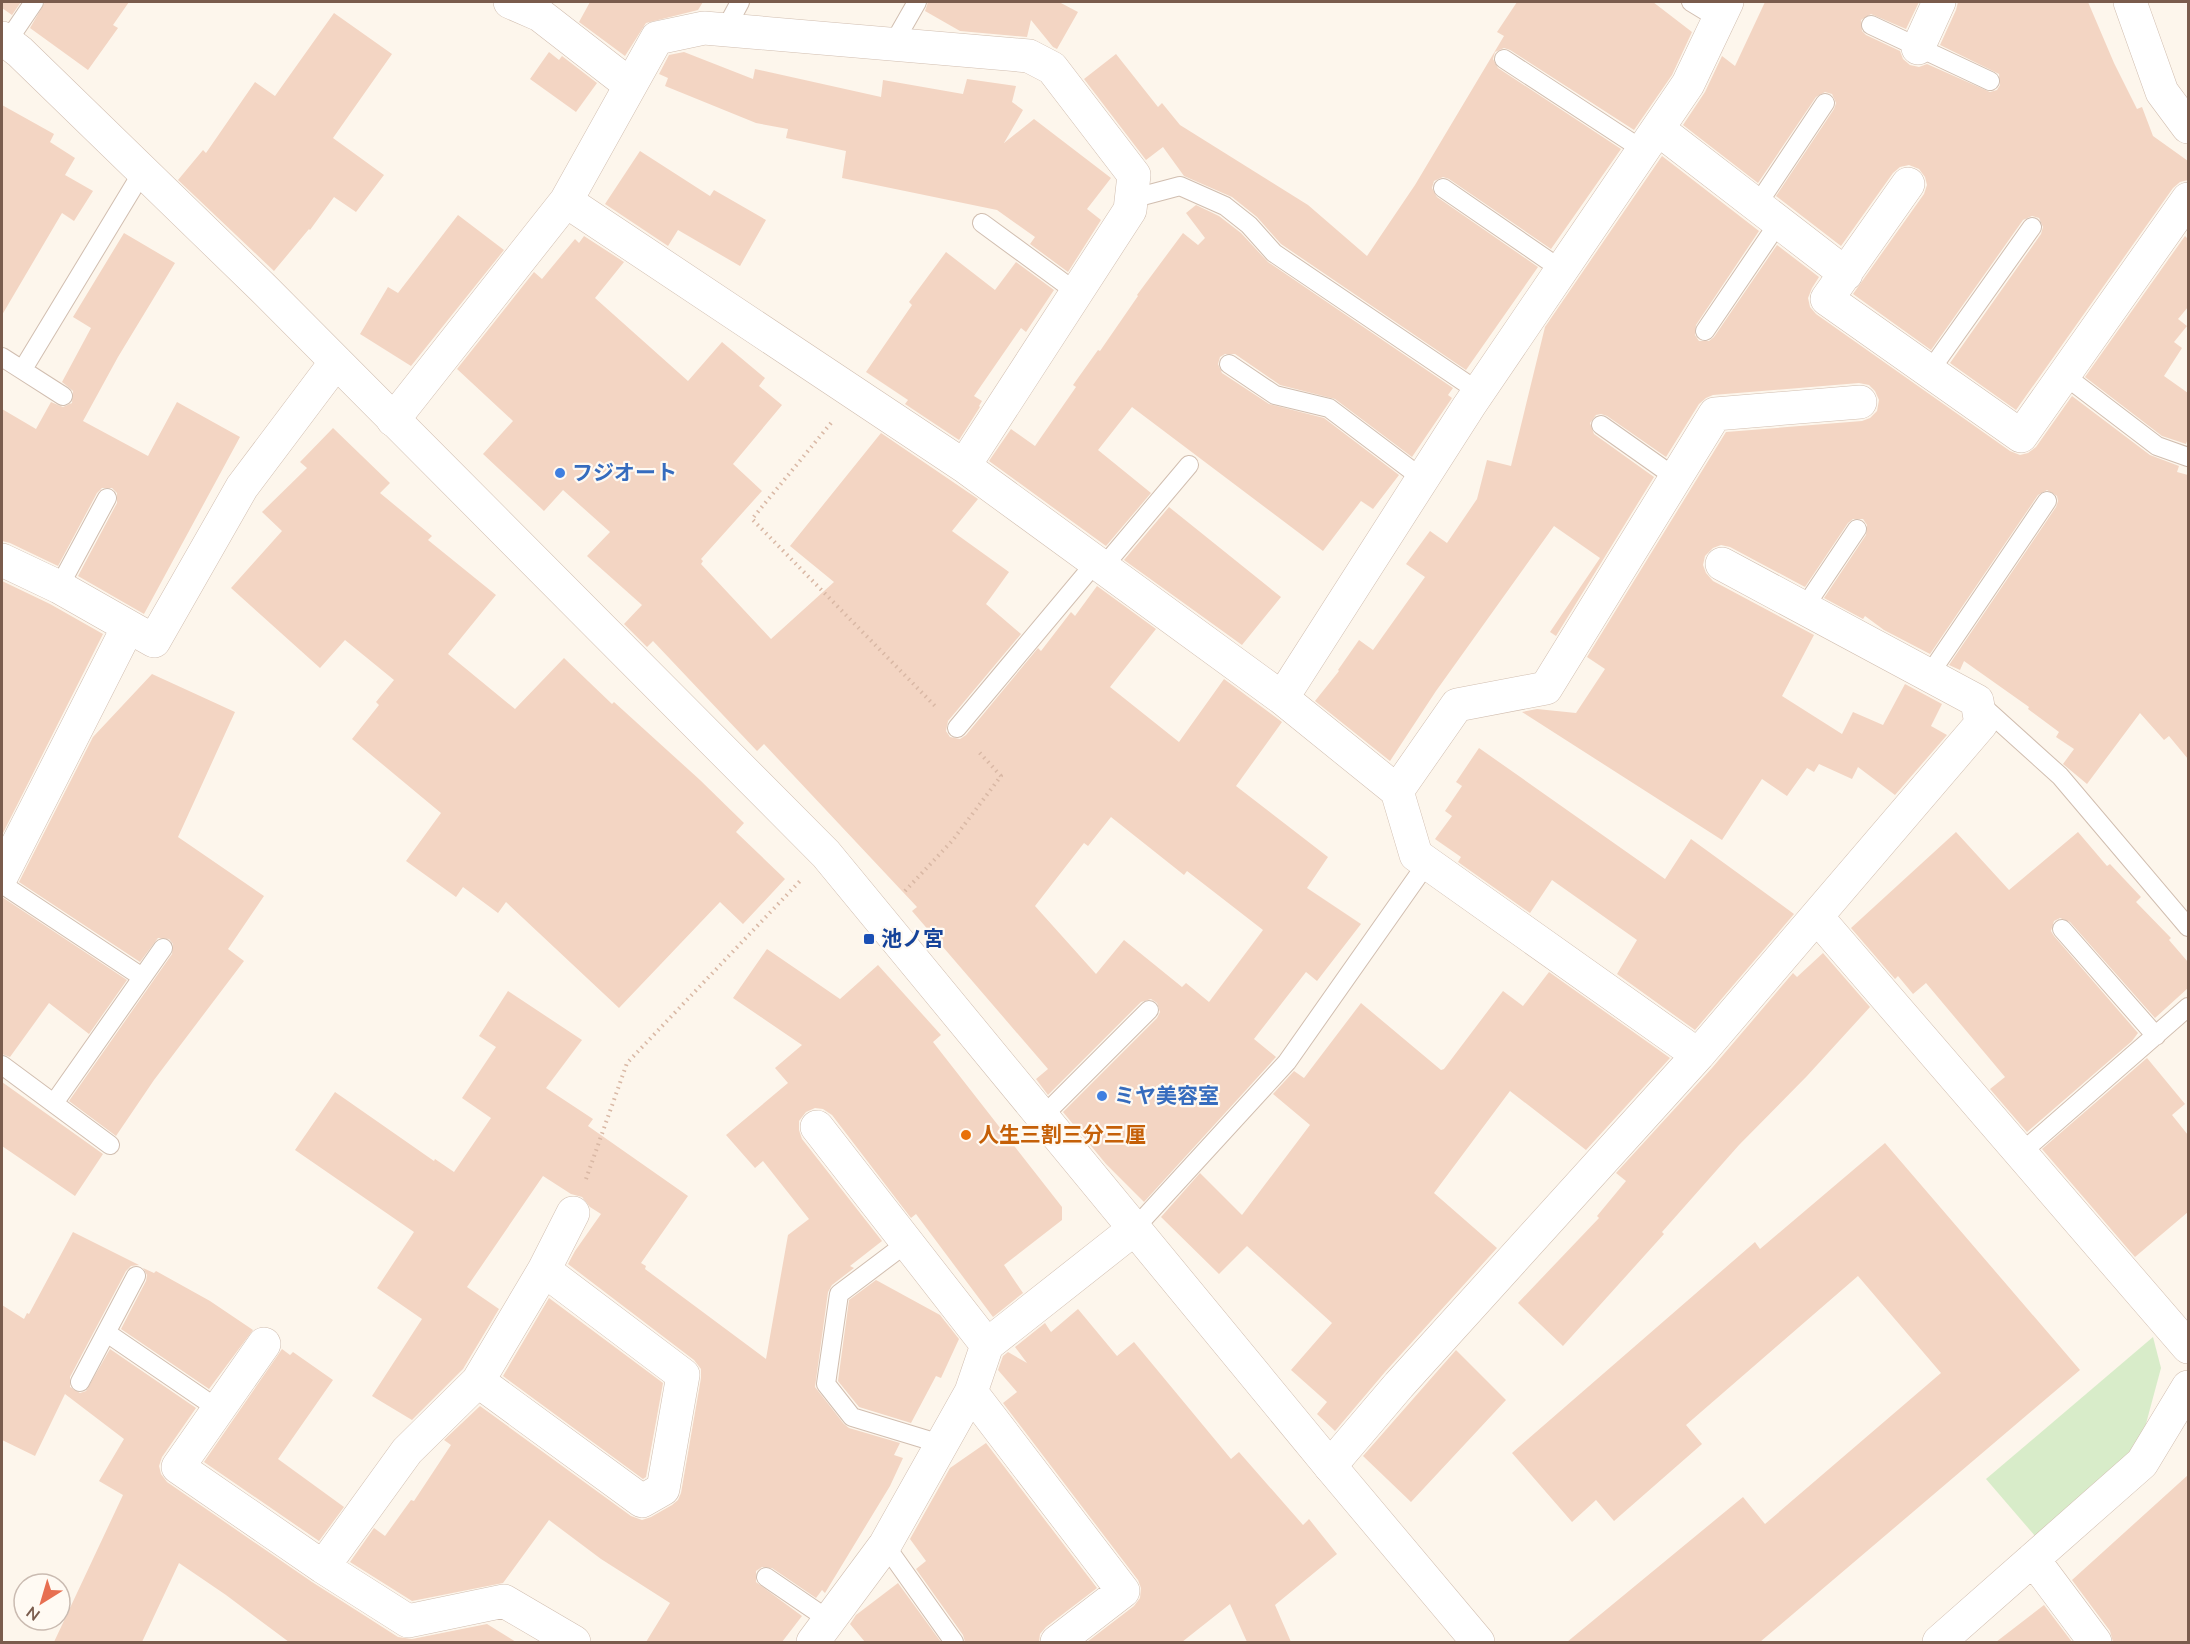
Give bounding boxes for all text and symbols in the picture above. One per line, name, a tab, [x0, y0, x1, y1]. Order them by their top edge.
place label: フジオート	[572, 459, 677, 487]
marker: フジオート	[553, 466, 567, 480]
place label: 池ノ宮	[881, 925, 944, 953]
marker: 池ノ宮	[862, 932, 876, 946]
place label: ミヤ美容室	[1114, 1082, 1219, 1110]
marker: ミヤ美容室	[1095, 1089, 1109, 1103]
place label: 人生三割三分三厘	[978, 1121, 1146, 1149]
marker: 人生三割三分三厘	[959, 1128, 973, 1142]
north arrow	[12, 1572, 72, 1632]
text: N	[22, 1601, 45, 1626]

